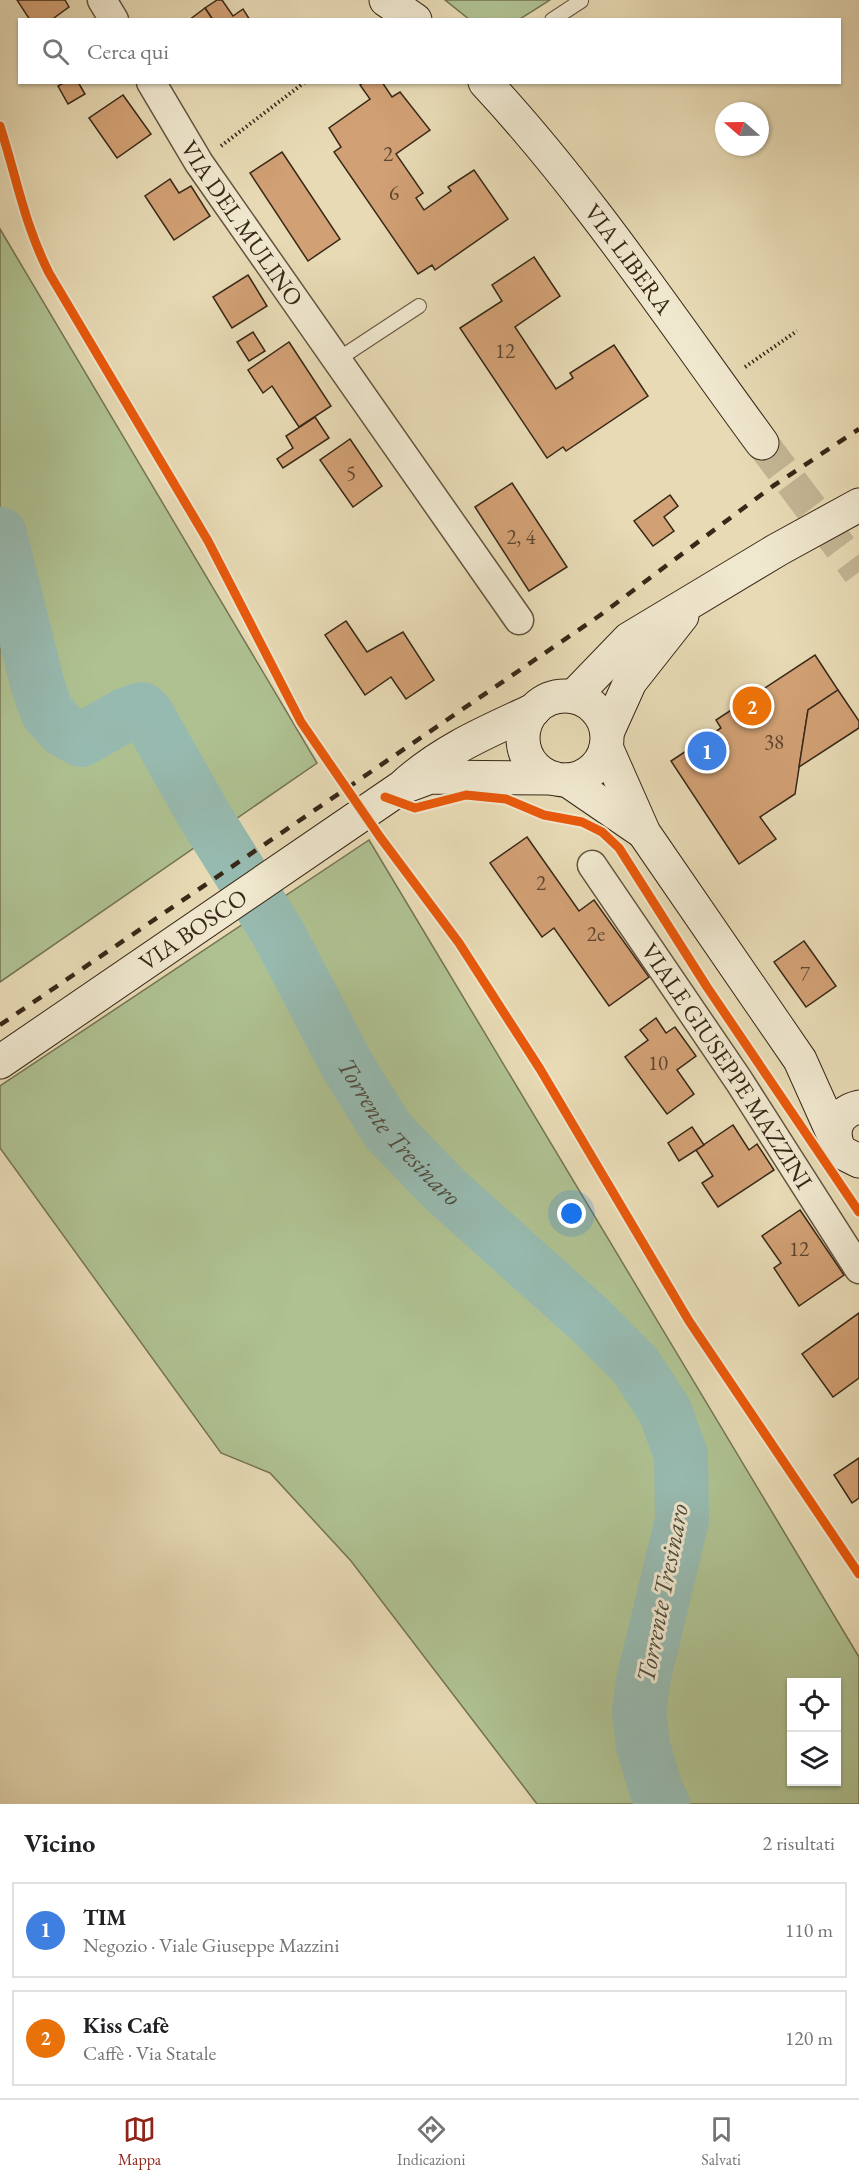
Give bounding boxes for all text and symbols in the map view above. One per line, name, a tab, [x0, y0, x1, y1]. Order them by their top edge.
search box	[18, 18, 841, 84]
icon: search	[39, 35, 72, 68]
text: Cerca qui	[87, 37, 169, 66]
north arrow	[715, 102, 769, 156]
street label: VIA DEL MULINO	[174, 134, 310, 312]
house number: 2	[383, 140, 393, 167]
house number: 6	[389, 179, 399, 206]
street label: VIA LIBERA	[578, 197, 680, 321]
house number: 12	[495, 337, 515, 364]
house number: 5	[346, 459, 356, 486]
house number: 2, 4	[506, 523, 537, 550]
pin: 2	[732, 684, 771, 728]
pin: 1	[688, 728, 726, 774]
house number: 38	[764, 728, 784, 755]
house number: 2	[536, 869, 546, 896]
street label: VIA BOSCO	[133, 881, 253, 977]
house number: 2e	[587, 920, 605, 947]
street label: VIALE GIUSEPPE MAZZINI	[634, 937, 820, 1195]
house number: 7	[800, 960, 811, 987]
house number: 10	[648, 1049, 668, 1076]
water label: Torrente Tresinaro	[330, 1051, 469, 1213]
your location	[557, 1199, 586, 1228]
house number: 12	[789, 1235, 809, 1262]
water label: Torrente Tresinaro	[628, 1501, 696, 1685]
map controls	[787, 1678, 841, 1786]
button: locate	[787, 1678, 841, 1732]
button: layers	[787, 1732, 841, 1786]
text: Vicino	[24, 1826, 95, 1860]
text: 2 risultati	[763, 1830, 835, 1856]
text: TIM	[83, 1903, 126, 1932]
text: 1	[40, 1917, 51, 1943]
text: 110 m	[785, 1917, 833, 1943]
text: Negozio · Viale Giuseppe Mazzini	[83, 1932, 339, 1958]
text: Kiss Cafè	[83, 2011, 169, 2040]
text: 2	[40, 2025, 51, 2051]
text: 120 m	[785, 2025, 833, 2051]
text: Caffè · Via Statale	[83, 2040, 216, 2066]
tab: Mappa	[118, 2113, 161, 2170]
tab: Indicazioni	[397, 2113, 465, 2170]
tab: Salvati	[701, 2113, 741, 2170]

